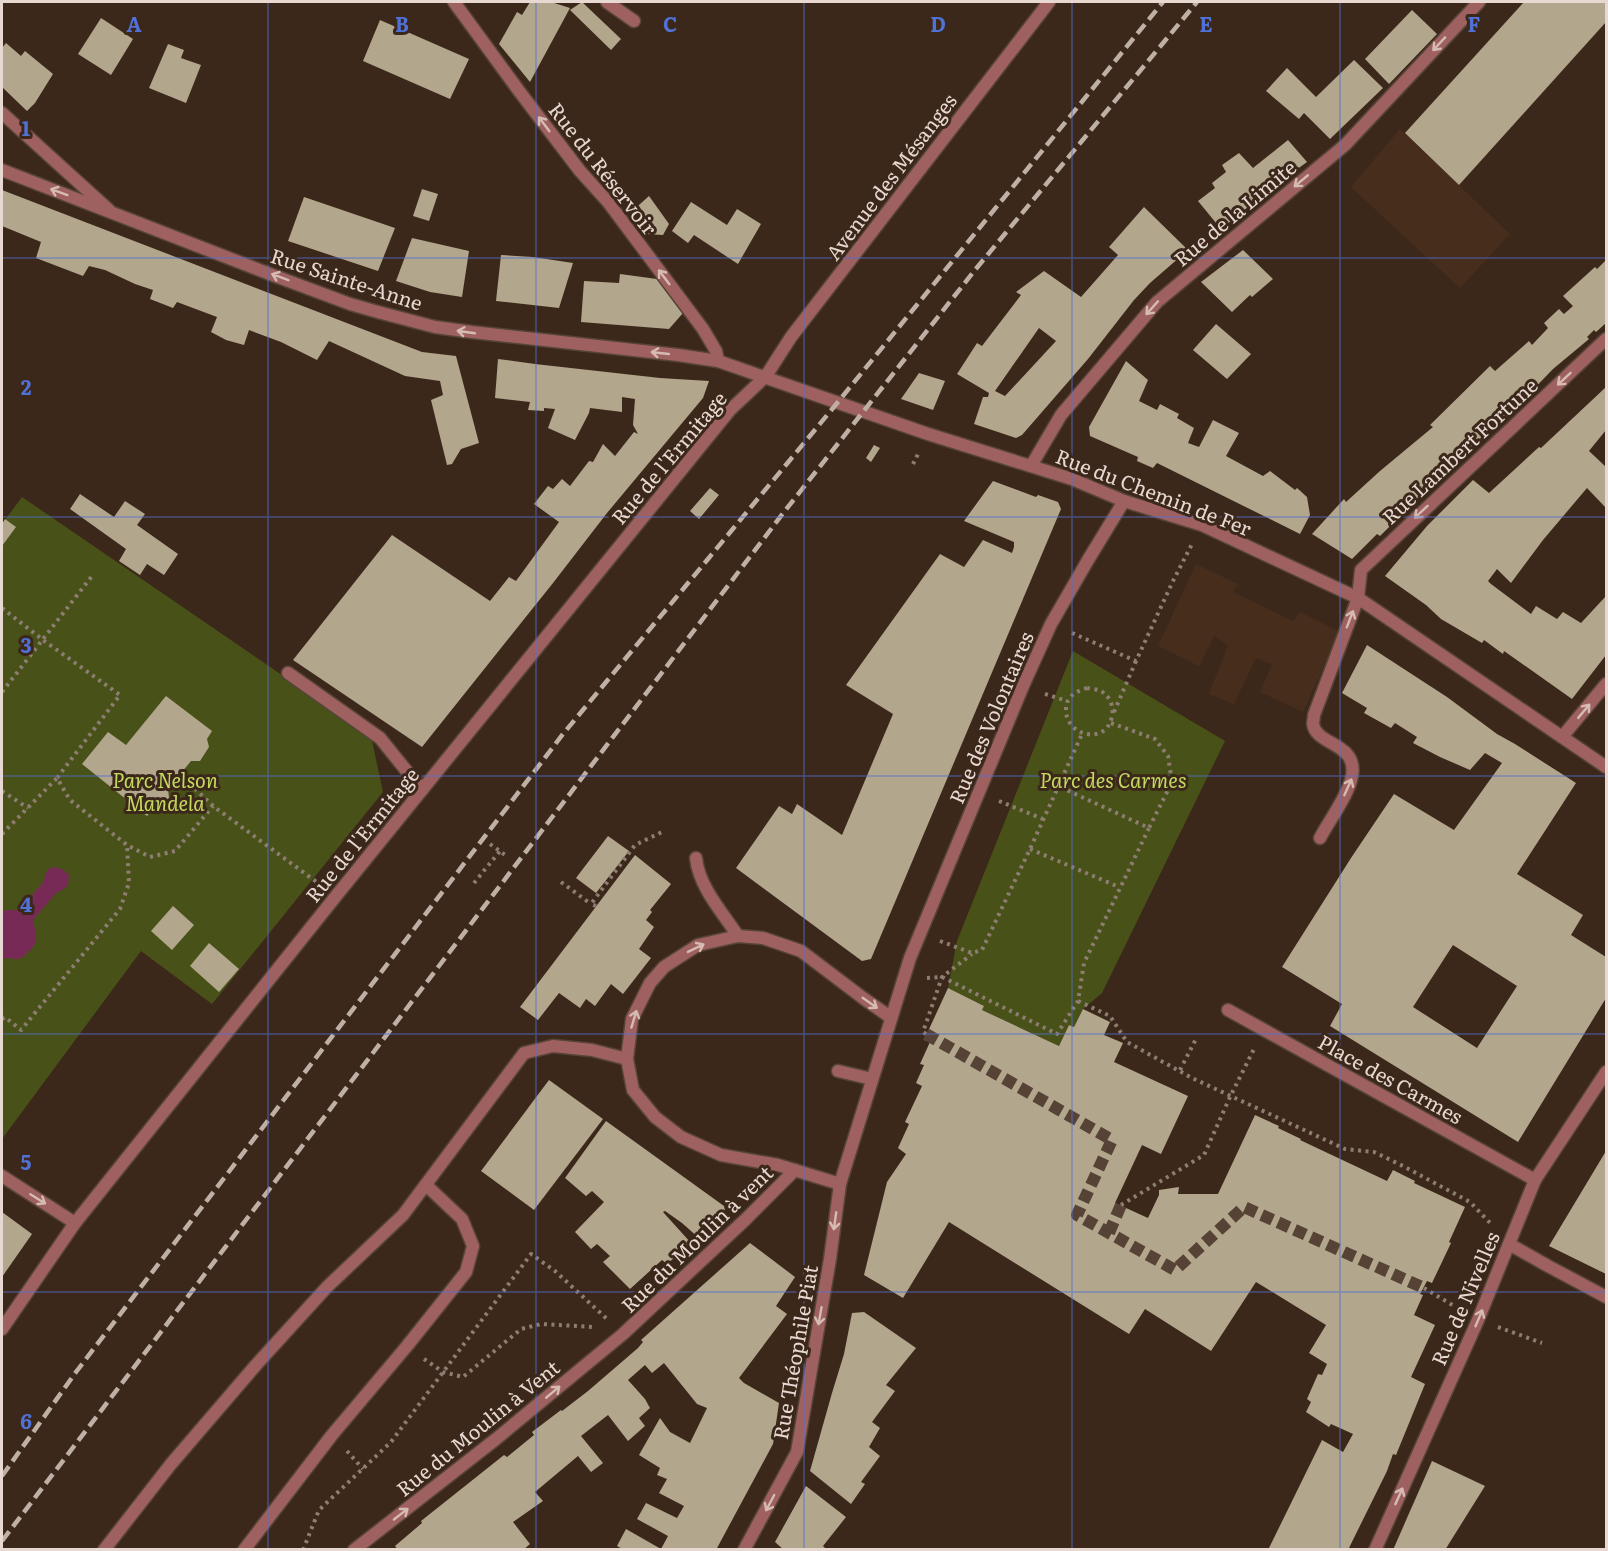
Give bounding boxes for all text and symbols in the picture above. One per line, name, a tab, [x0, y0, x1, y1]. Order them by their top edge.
text: A	[126, 8, 142, 38]
text: B	[395, 8, 409, 38]
text: C	[663, 8, 677, 38]
text: D	[930, 8, 946, 38]
text: E	[1199, 8, 1213, 38]
text: F	[1468, 8, 1481, 38]
one-way arrow	[1432, 36, 1446, 51]
street label: Avenue des Mésanges	[817, 86, 963, 266]
street label: Rue du Réservoir	[543, 95, 666, 241]
text: 1	[22, 112, 30, 142]
one-way arrow	[538, 116, 550, 132]
street label: Rue de la Limite	[1166, 152, 1302, 272]
one-way arrow	[1293, 175, 1309, 188]
one-way arrow	[50, 185, 69, 196]
street label: Rue Sainte-Anne	[267, 239, 427, 317]
one-way arrow	[658, 270, 670, 286]
one-way arrow	[271, 271, 290, 282]
one-way arrow	[1145, 300, 1159, 315]
one-way arrow	[457, 326, 477, 337]
one-way arrow	[651, 347, 671, 358]
street label: Rue Lambert Fortune	[1374, 370, 1544, 530]
text: 2	[21, 371, 32, 401]
one-way arrow	[1556, 372, 1571, 386]
street label: Rue de l'Ermitage	[603, 384, 733, 530]
street label: Rue du Chemin de Fer	[1052, 440, 1257, 542]
one-way arrow	[1414, 505, 1429, 519]
one-way arrow	[1346, 610, 1357, 628]
street label: Rue des Volontaires	[940, 626, 1040, 808]
text: 3	[20, 629, 32, 659]
one-way arrow	[1577, 704, 1591, 719]
street label: Rue de l'Ermitage	[297, 760, 425, 908]
park label: Parc Nelson Mandela	[112, 764, 218, 817]
park label: Parc des Carmes	[1040, 764, 1187, 794]
one-way arrow	[1343, 779, 1354, 797]
text: 4	[20, 888, 32, 918]
one-way arrow	[687, 942, 705, 953]
one-way arrow	[861, 997, 877, 1009]
one-way arrow	[629, 1010, 640, 1029]
street label: Place des Carmes	[1313, 1026, 1469, 1130]
text: 5	[21, 1146, 32, 1176]
street label: Rue du Moulin à vent	[613, 1157, 779, 1319]
one-way arrow	[30, 1193, 47, 1206]
one-way arrow	[830, 1211, 841, 1231]
street label: Rue de Nivelles	[1422, 1226, 1506, 1370]
street label: Rue Théophile Piat	[764, 1262, 824, 1442]
one-way arrow	[814, 1306, 825, 1326]
one-way arrow	[1473, 1310, 1485, 1328]
street label: Rue du Moulin à Vent	[389, 1352, 565, 1502]
one-way arrow	[545, 1385, 561, 1398]
text: 6	[20, 1405, 32, 1435]
one-way arrow	[1394, 1488, 1405, 1506]
one-way arrow	[764, 1493, 775, 1511]
one-way arrow	[392, 1507, 408, 1520]

